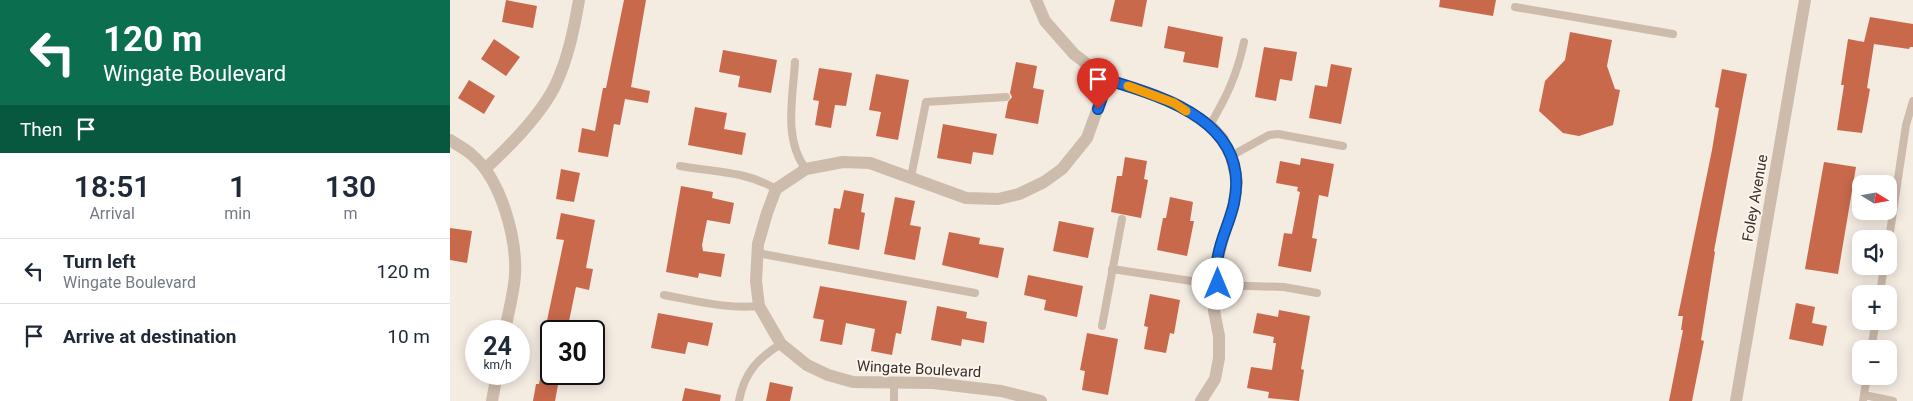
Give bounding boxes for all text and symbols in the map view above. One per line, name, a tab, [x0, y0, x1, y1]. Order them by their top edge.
text: 120 m	[103, 19, 202, 60]
icon: left	[20, 20, 85, 85]
pin	[1077, 58, 1119, 109]
text: Wingate Boulevard	[103, 61, 286, 86]
icon: arrive	[1084, 65, 1112, 93]
icon: arrive	[72, 115, 100, 143]
text: Then	[20, 118, 62, 141]
street label: Foley Avenue	[1738, 153, 1772, 243]
text: 18:51	[74, 169, 151, 204]
text: 1	[229, 169, 246, 204]
text: 130	[325, 169, 376, 204]
north arrow	[1852, 175, 1898, 220]
map controls	[1852, 175, 1897, 385]
text: Arrival	[89, 204, 135, 223]
text: min	[224, 204, 251, 223]
text: m	[343, 204, 358, 223]
button: sound	[1852, 230, 1897, 275]
text: Turn left	[63, 250, 136, 273]
icon: left	[20, 257, 48, 285]
position arrow	[1191, 257, 1243, 309]
text: 120 m	[377, 260, 430, 283]
text: Wingate Boulevard	[63, 273, 196, 292]
button: +	[1852, 285, 1897, 330]
speed limit sign: 30	[540, 320, 605, 385]
icon: arrive	[20, 322, 48, 350]
text: Arrive at destination	[63, 325, 236, 348]
text: 10 m	[387, 325, 430, 348]
text: 24	[483, 332, 512, 361]
button: −	[1852, 340, 1897, 385]
street label: Wingate Boulevard	[856, 357, 982, 381]
text: km/h	[483, 358, 512, 372]

